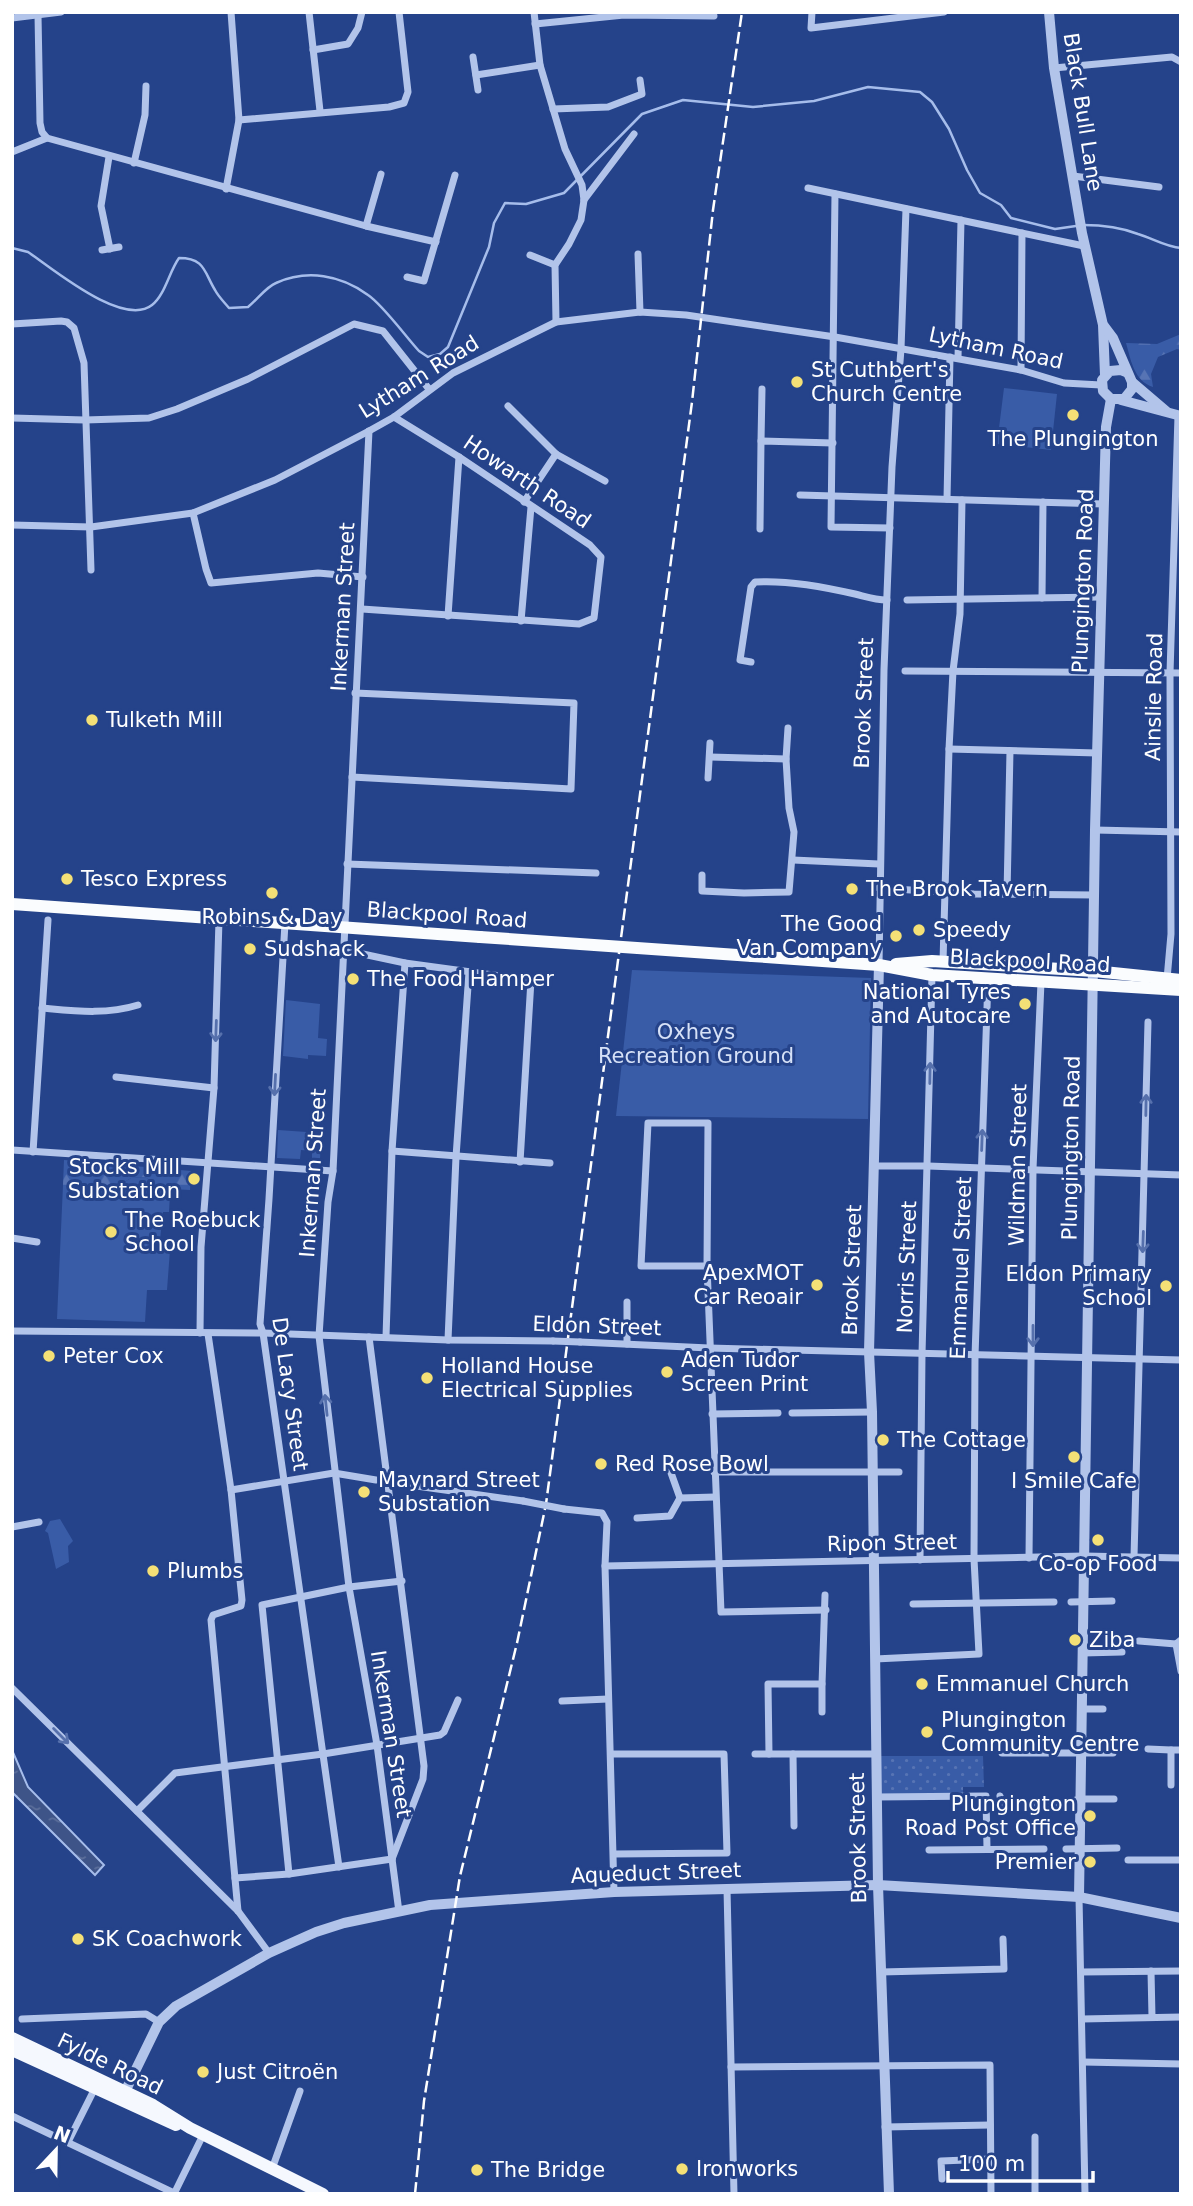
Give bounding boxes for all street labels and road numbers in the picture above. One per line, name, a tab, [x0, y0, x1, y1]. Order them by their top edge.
street label: Black Bull Lane	[1059, 31, 1107, 193]
street label: Lytham Road	[927, 322, 1065, 374]
street label: Lytham Road	[355, 331, 483, 423]
street label: Howarth Road	[459, 431, 595, 533]
street label: Plungington Road	[1068, 488, 1098, 674]
street label: Inkerman Street	[327, 522, 359, 692]
street label: Ainslie Road	[1141, 633, 1167, 761]
street label: Brook Street	[850, 637, 878, 769]
street label: Blackpool Road	[366, 897, 528, 933]
street label: Blackpool Road	[949, 945, 1111, 977]
street label: Plungington Road	[1057, 1055, 1085, 1241]
street label: Wildman Street	[1005, 1084, 1031, 1246]
street label: Inkerman Street	[295, 1088, 331, 1258]
street label: Emmanuel Street	[946, 1176, 976, 1360]
street label: Norris Street	[893, 1200, 921, 1334]
street label: Brook Street	[838, 1204, 866, 1336]
street label: Eldon Street	[532, 1312, 662, 1340]
street label: De Lacy Street	[267, 1316, 313, 1472]
street label: Ripon Street	[827, 1530, 957, 1556]
street label: Inkerman Street	[366, 1649, 416, 1819]
street label: Brook Street	[845, 1772, 871, 1904]
street label: Aqueduct Street	[570, 1858, 742, 1888]
street label: Fylde Road	[53, 2028, 167, 2100]

